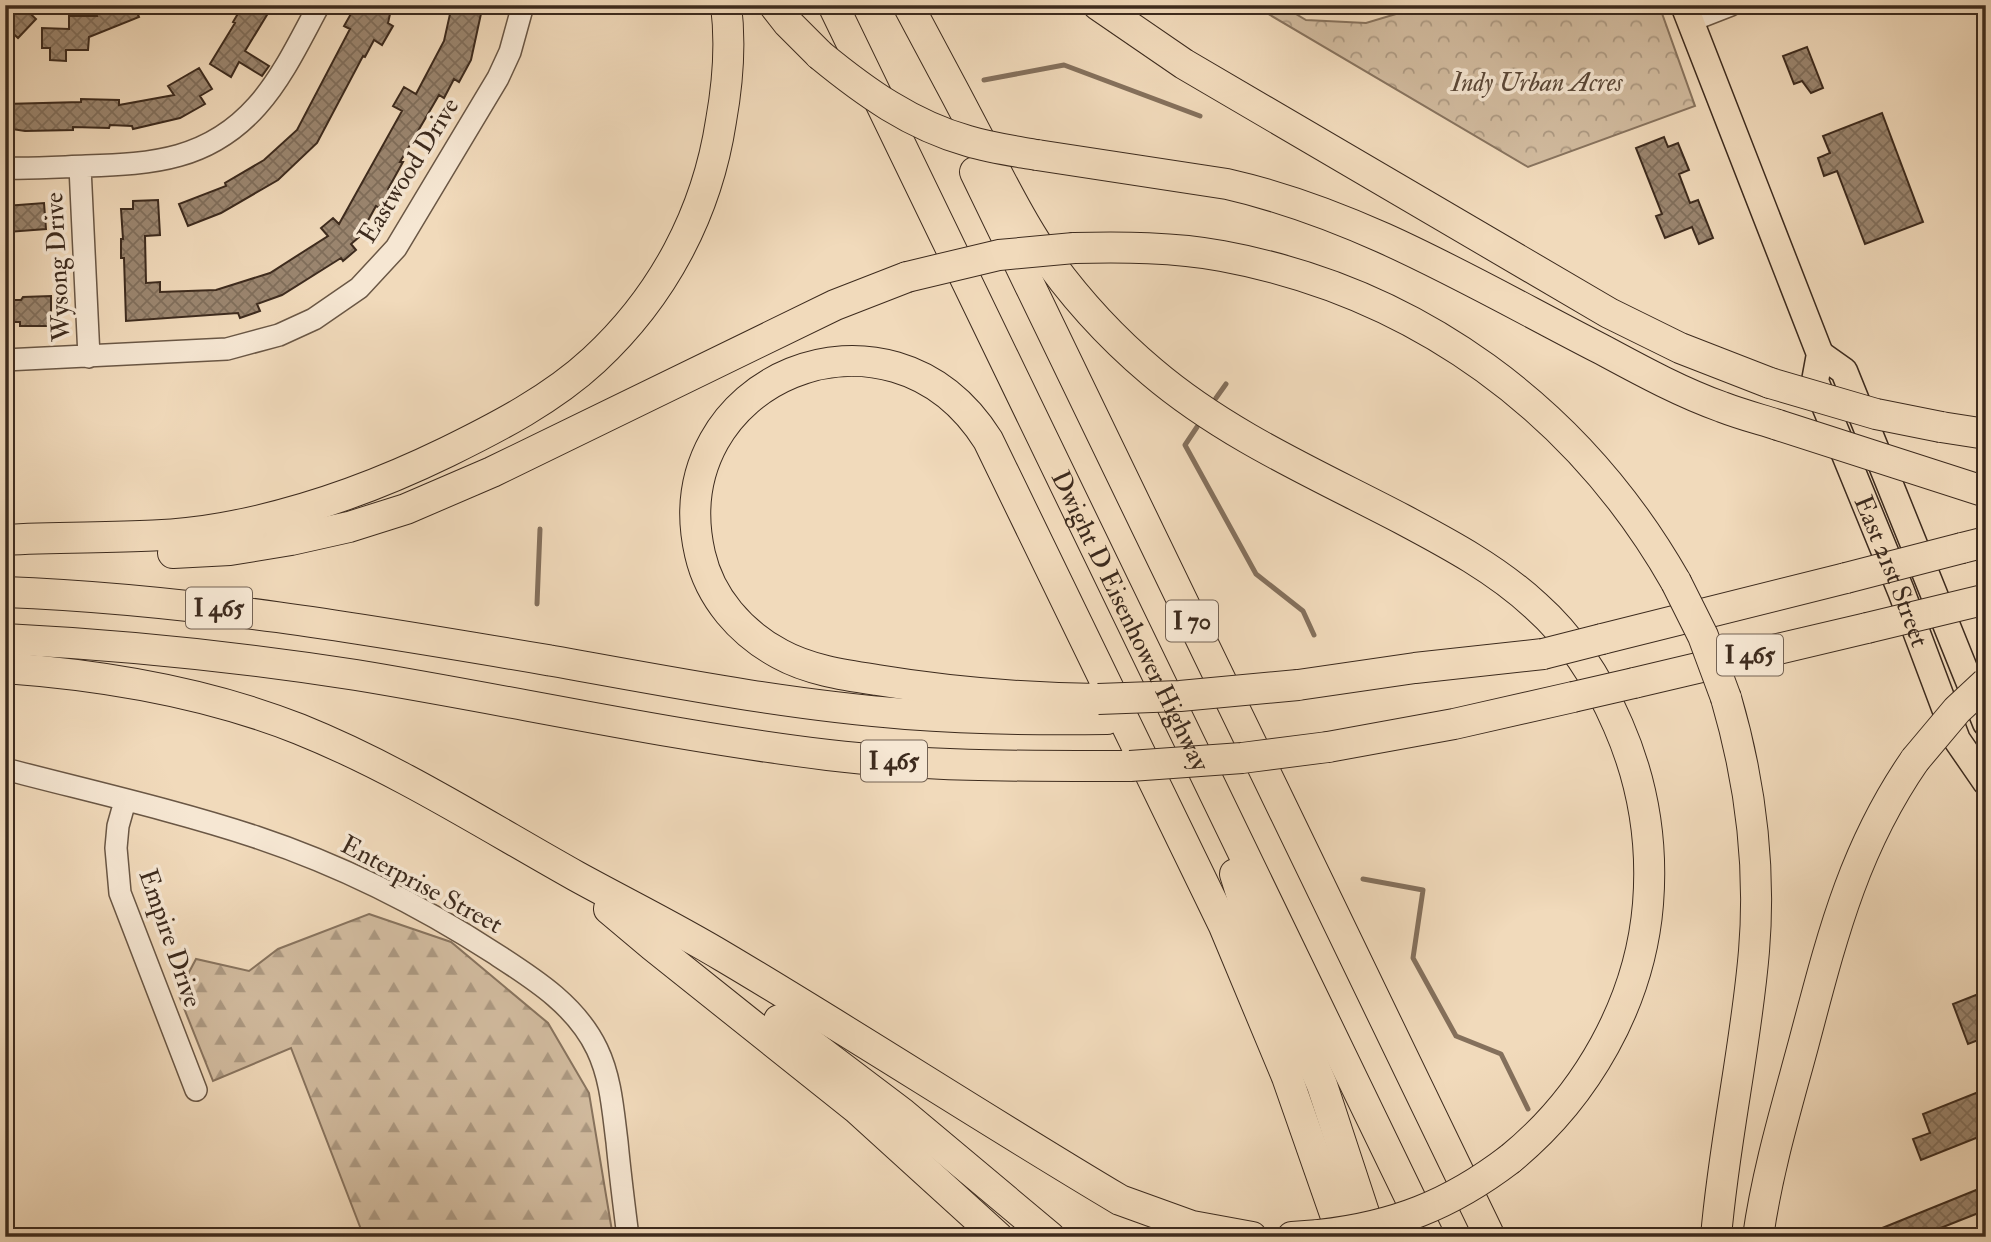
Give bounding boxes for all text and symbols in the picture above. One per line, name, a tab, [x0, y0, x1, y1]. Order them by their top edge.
park label: Indy Urban Acres	[1449, 67, 1623, 99]
street label: Eastwood Drive	[351, 92, 466, 249]
street label: Wysong Drive	[38, 191, 78, 343]
street label: Dwight D Eisenhower Highway	[1044, 466, 1216, 777]
street label: East 21st Street	[1847, 491, 1936, 651]
road number: I 465	[186, 588, 252, 628]
road number: I 70	[1166, 600, 1218, 642]
road number: I 465	[1717, 634, 1783, 676]
road number: I 465	[861, 740, 927, 782]
street label: Enterprise Street	[335, 829, 508, 942]
street label: Empire Drive	[130, 865, 209, 1012]

